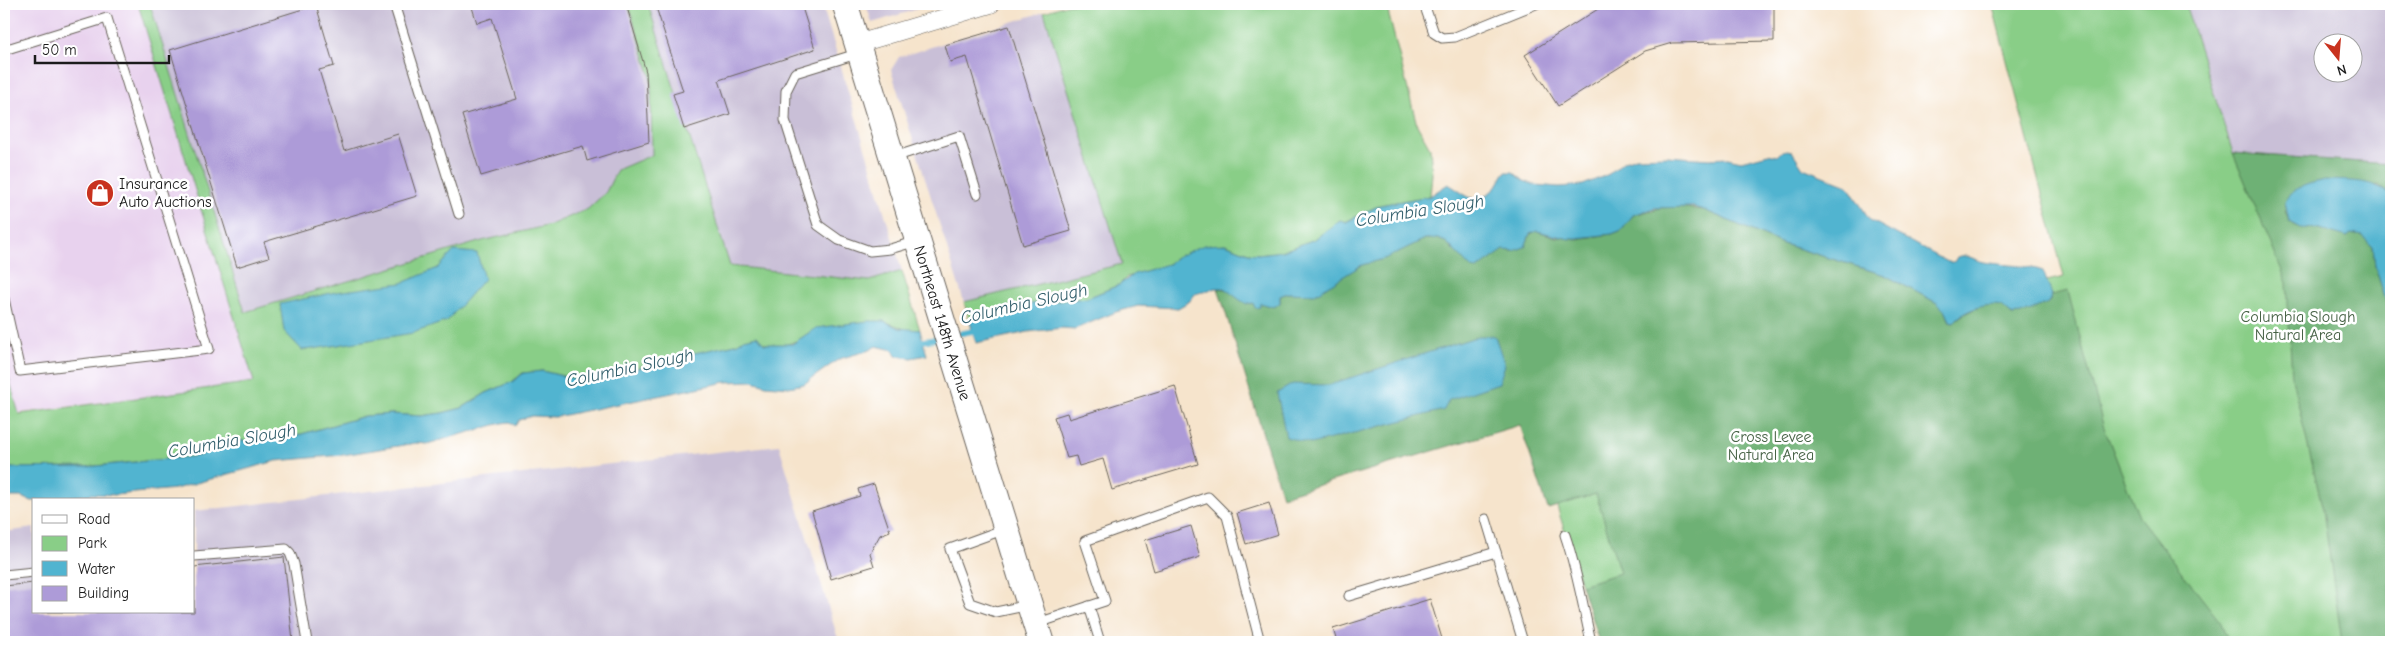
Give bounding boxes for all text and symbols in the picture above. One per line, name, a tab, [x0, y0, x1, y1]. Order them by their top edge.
scale bar	[35, 32, 169, 64]
north arrow	[2312, 32, 2362, 82]
text: 50 m	[42, 41, 77, 59]
text: N	[2335, 60, 2349, 79]
place label: Insurance Auto Auctions	[119, 175, 212, 211]
shop icon: Insurance Auto Auctions	[85, 178, 115, 208]
water label: Columbia Slough	[1354, 190, 1486, 232]
street label: Northeast 148th Avenue	[910, 243, 974, 403]
water label: Columbia Slough	[958, 279, 1090, 329]
park label: Columbia Slough Natural Area	[2240, 308, 2356, 344]
water label: Columbia Slough	[564, 344, 696, 392]
water label: Columbia Slough	[166, 419, 298, 463]
park label: Cross Levee Natural Area	[1728, 428, 1814, 464]
legend	[32, 498, 195, 614]
text: Road	[78, 510, 110, 528]
text: Park	[78, 534, 107, 552]
text: Water	[78, 560, 115, 578]
text: Building	[78, 584, 129, 602]

